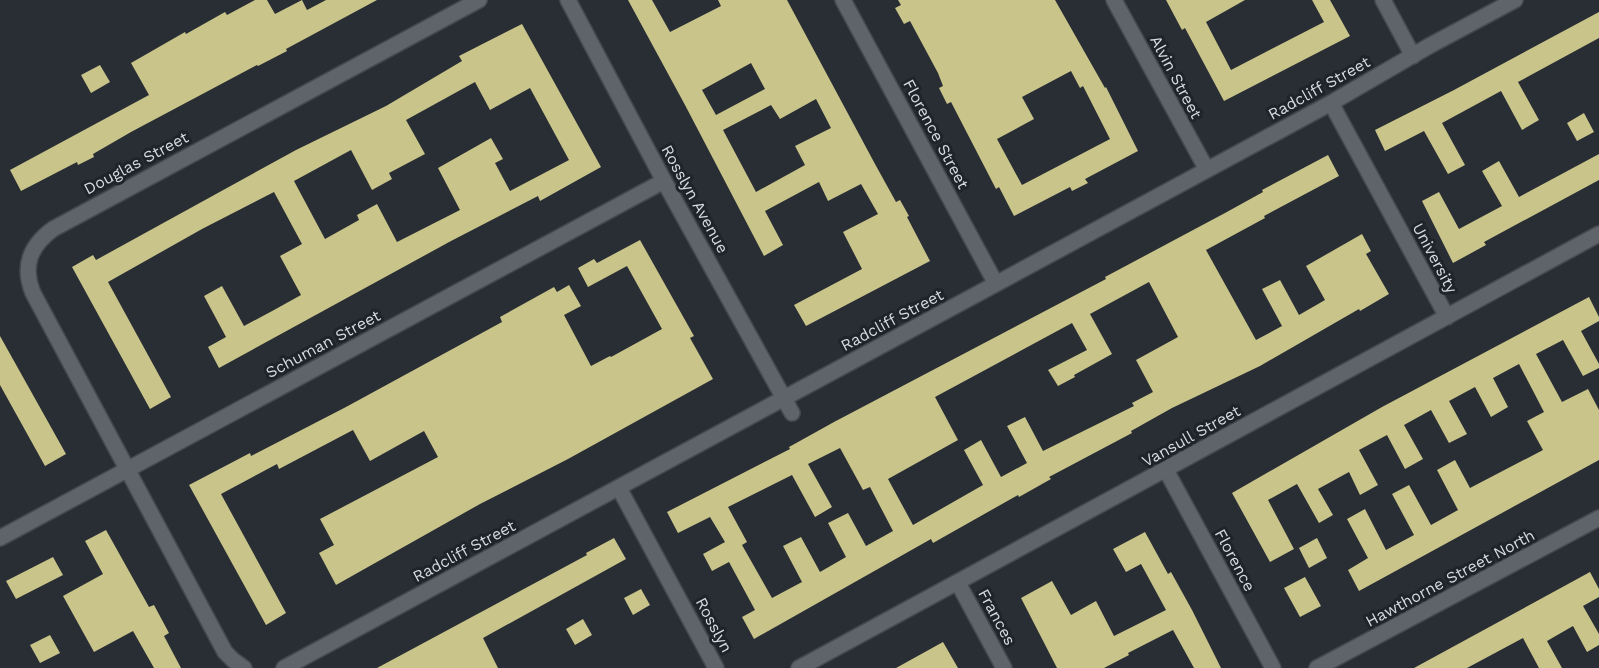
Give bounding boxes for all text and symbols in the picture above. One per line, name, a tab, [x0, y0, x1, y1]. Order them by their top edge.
street label: Alvin Street	[1146, 32, 1206, 122]
street label: Radcliff Street	[1265, 52, 1373, 124]
street label: Florence Street	[899, 76, 973, 192]
street label: Douglas Street	[81, 127, 192, 199]
street label: Rosslyn Avenue	[657, 142, 733, 256]
street label: University	[1409, 220, 1462, 297]
street label: Radcliff Street	[837, 285, 947, 355]
street label: Schuman Street	[263, 306, 384, 382]
street label: Vansull Street	[1138, 401, 1244, 471]
street label: Radcliff Street	[409, 516, 519, 586]
street label: Hawthorne Street North	[1362, 525, 1538, 631]
street label: Florence	[1211, 526, 1259, 594]
street label: Frances	[974, 586, 1020, 648]
street label: Rosslyn	[692, 594, 736, 656]

